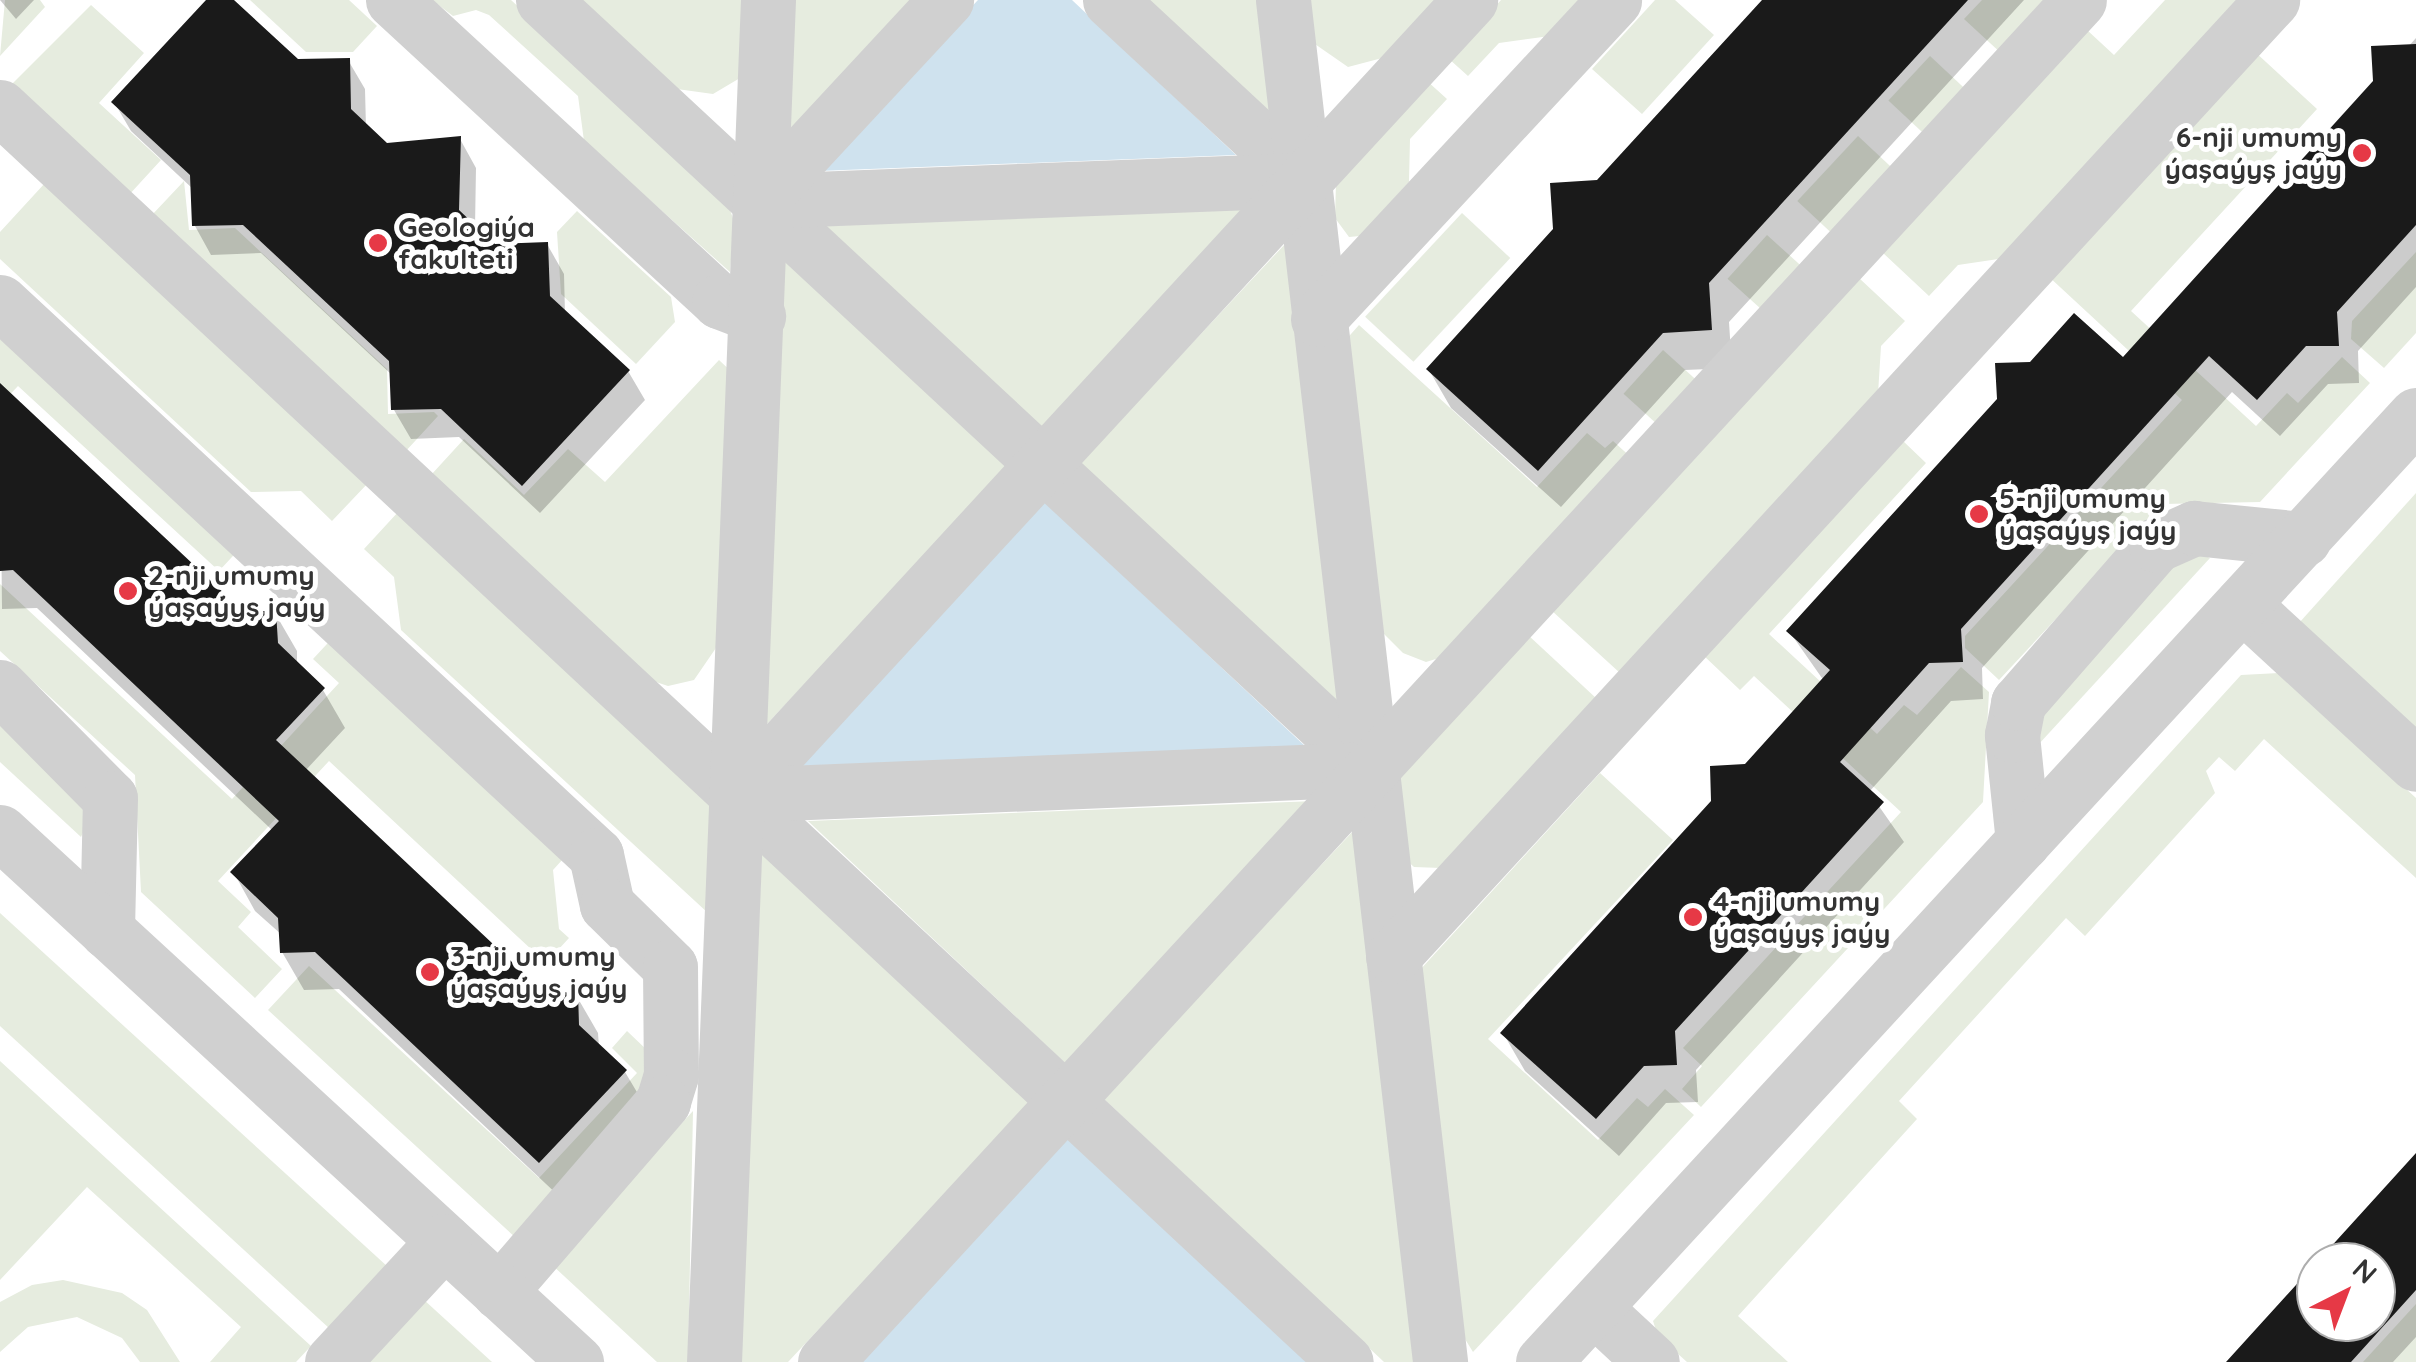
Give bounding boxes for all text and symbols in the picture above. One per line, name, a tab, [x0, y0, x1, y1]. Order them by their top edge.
place label: 6-nji umumy ýaşaýyş jaýy	[2165, 120, 2342, 186]
marker: 6-nji umumy ýaşaýyş jaýy	[2351, 142, 2373, 164]
place label: Geologiýa fakulteti	[398, 210, 535, 276]
marker: Geologiýa fakulteti	[367, 232, 389, 254]
place label: 5-nji umumy ýaşaýyş jaýy	[1999, 481, 2176, 547]
marker: 5-nji umumy ýaşaýyş jaýy	[1968, 503, 1990, 525]
place label: 2-nji umumy ýaşaýyş jaýy	[148, 558, 325, 624]
marker: 2-nji umumy ýaşaýyş jaýy	[117, 580, 139, 602]
place label: 4-nji umumy ýaşaýyş jaýy	[1713, 884, 1890, 950]
marker: 4-nji umumy ýaşaýyş jaýy	[1682, 906, 1704, 928]
place label: 3-nji umumy ýaşaýyş jaýy	[450, 939, 627, 1005]
marker: 3-nji umumy ýaşaýyş jaýy	[419, 961, 441, 983]
north arrow	[2296, 1242, 2396, 1342]
text: N	[2346, 1251, 2384, 1291]

